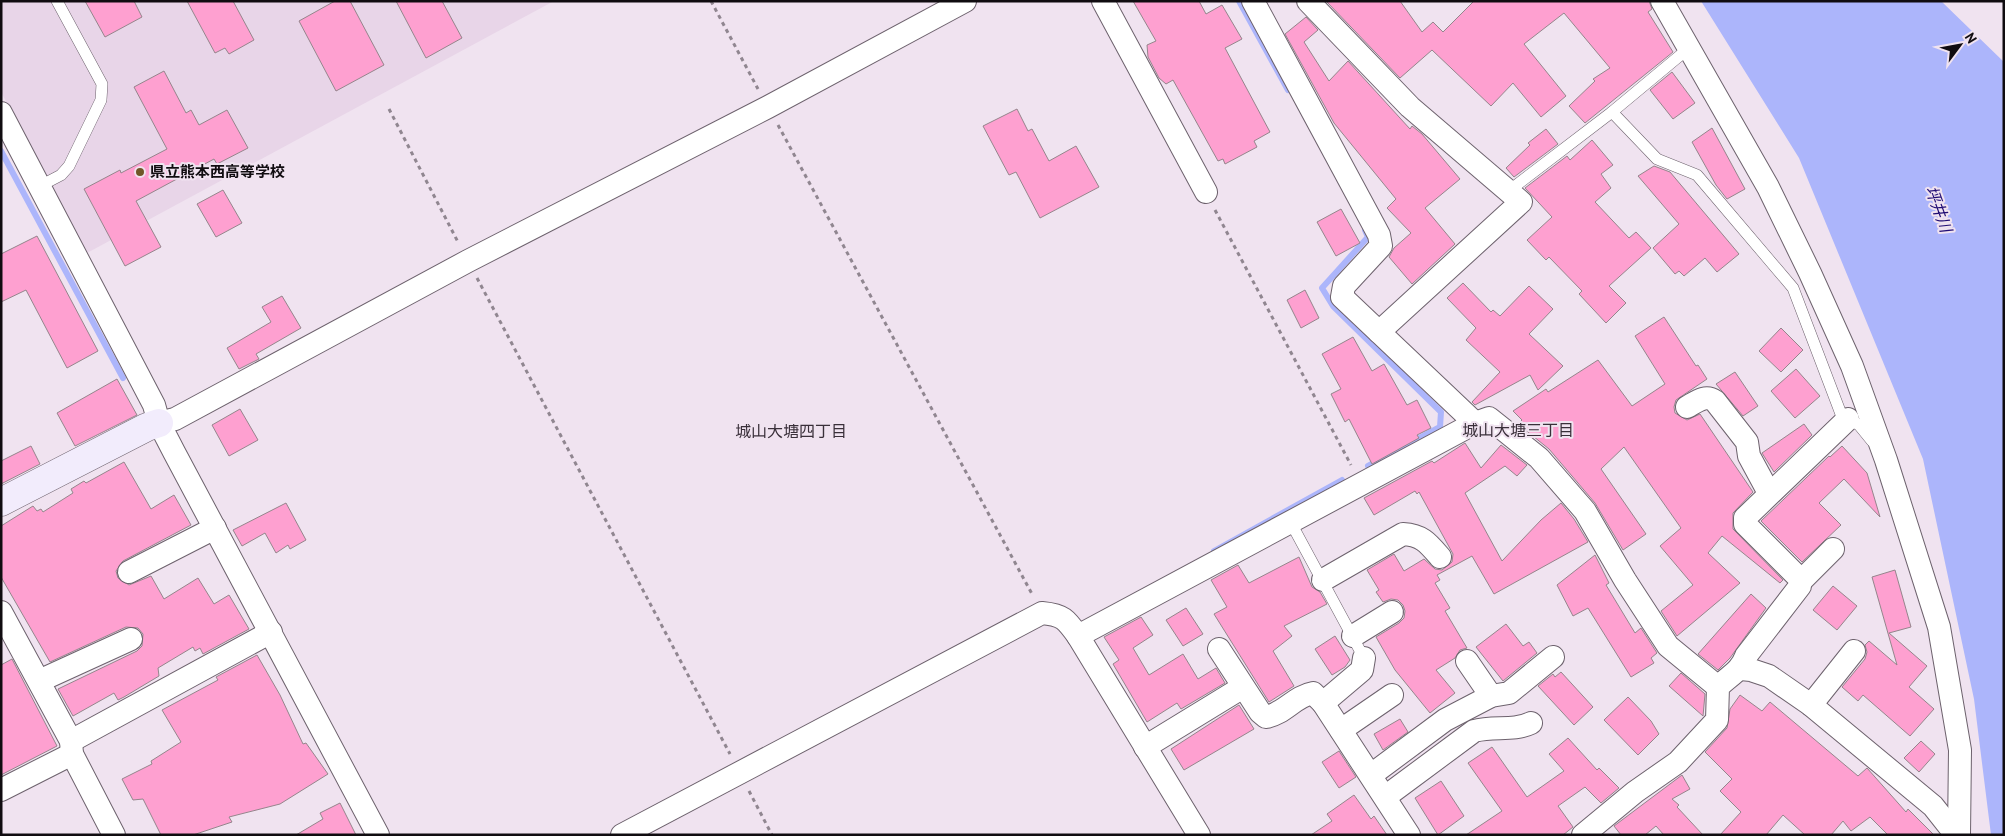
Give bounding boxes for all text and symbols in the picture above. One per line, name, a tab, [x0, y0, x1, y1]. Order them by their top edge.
north arrow	[1935, 20, 1985, 70]
text: N	[1961, 29, 1981, 47]
place label: 県立熊本西高等学校	[150, 162, 285, 181]
marker: 県立熊本西高等学校	[134, 166, 146, 178]
water label: 坪井川	[1921, 183, 1957, 237]
district label: 城山大塘三丁目	[1462, 420, 1574, 440]
district label: 城山大塘四丁目	[735, 421, 847, 441]

